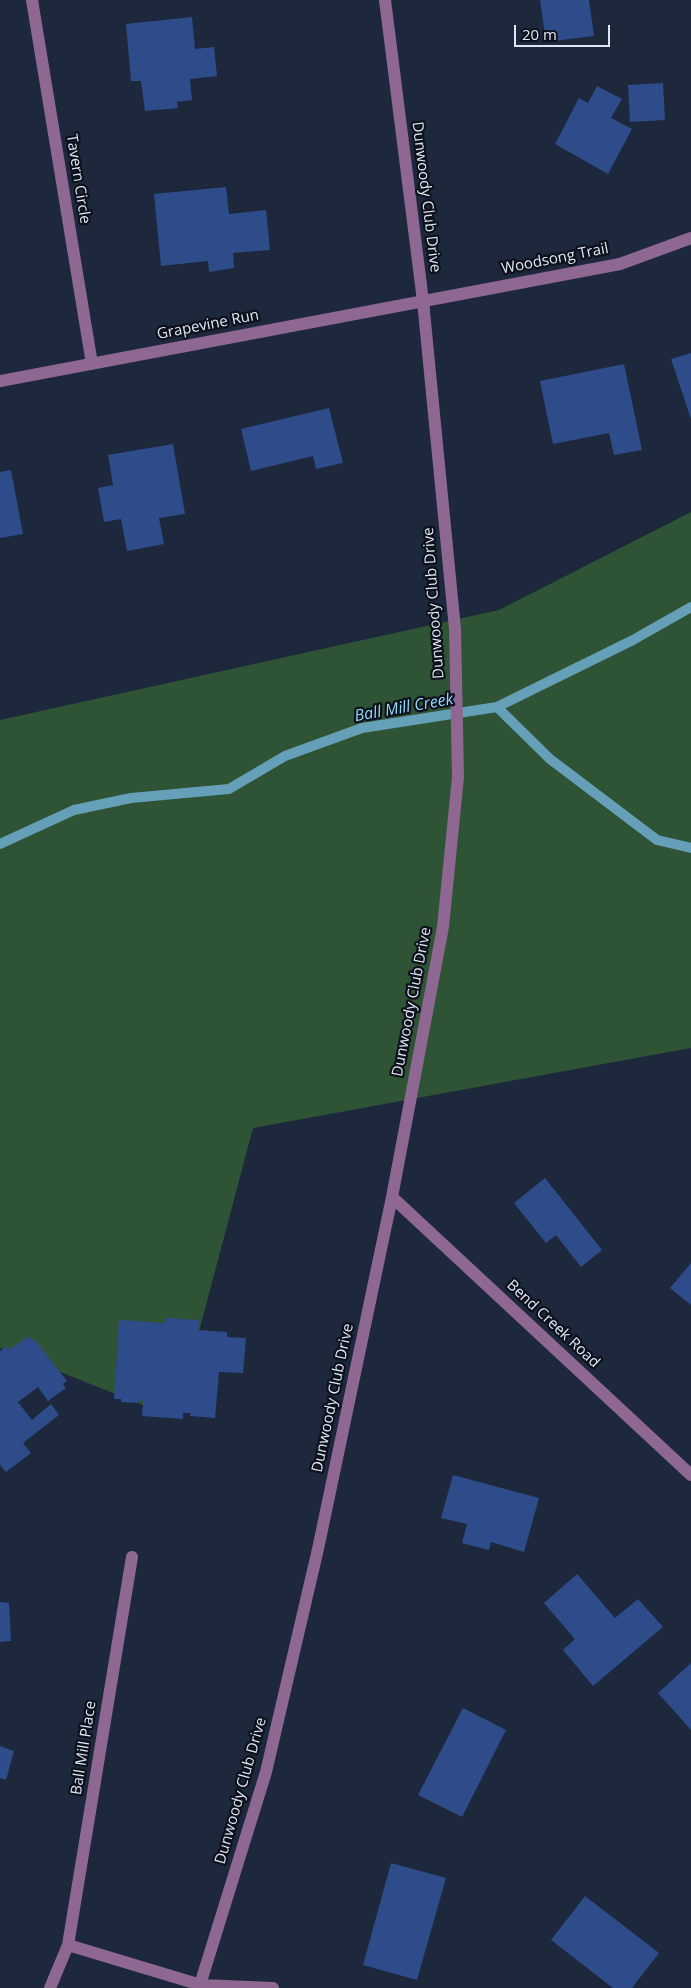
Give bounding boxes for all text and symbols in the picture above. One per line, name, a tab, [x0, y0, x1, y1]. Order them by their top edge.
scale bar	[516, 15, 612, 47]
text: 20 m	[522, 24, 557, 44]
street label: Dunwoody Club Drive	[408, 121, 444, 273]
street label: Tavern Circle	[62, 133, 94, 225]
street label: Woodsong Trail	[500, 240, 610, 278]
street label: Grapevine Run	[156, 306, 260, 344]
street label: Dunwoody Club Drive	[420, 527, 448, 679]
water label: Ball Mill Creek	[353, 690, 455, 726]
street label: Dunwoody Club Drive	[389, 926, 435, 1078]
street label: Bend Creek Road	[503, 1276, 603, 1372]
street label: Dunwoody Club Drive	[308, 1322, 358, 1474]
street label: Ball Mill Place	[68, 1700, 100, 1796]
street label: Dunwoody Club Drive	[211, 1716, 271, 1866]

